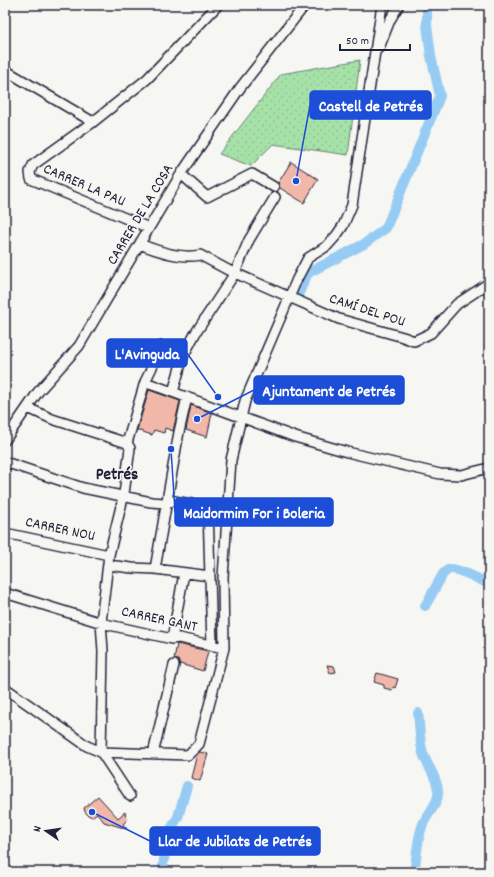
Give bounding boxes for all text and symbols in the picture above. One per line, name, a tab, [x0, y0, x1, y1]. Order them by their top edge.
scale bar	[340, 26, 410, 52]
text: 50 m	[346, 33, 369, 50]
callout: Castell de Petrés	[310, 91, 431, 119]
text: Castell de Petrés	[319, 96, 423, 119]
street label: CARRER LA PAU	[39, 159, 129, 213]
street label: CARRER DE LA COSA	[102, 160, 180, 270]
street label: CAMÍ DEL POU	[326, 288, 408, 334]
callout: L'Avinguda	[107, 339, 187, 367]
text: L'Avinguda	[115, 344, 181, 367]
callout: Ajuntament de Petrés	[254, 376, 404, 404]
text: Ajuntament de Petrés	[262, 381, 396, 404]
district label: Petrés	[96, 464, 138, 488]
callout: Maidormim For i Boleria	[175, 498, 333, 526]
text: Maidormim For i Boleria	[183, 503, 326, 526]
street label: CARRER NOU	[23, 512, 97, 548]
street label: CARRER GANT	[119, 601, 199, 639]
north arrow	[26, 811, 66, 851]
text: N	[30, 824, 47, 834]
callout: Llar de Jubilats de Petrés	[150, 827, 320, 855]
text: Llar de Jubilats de Petrés	[158, 831, 312, 854]

